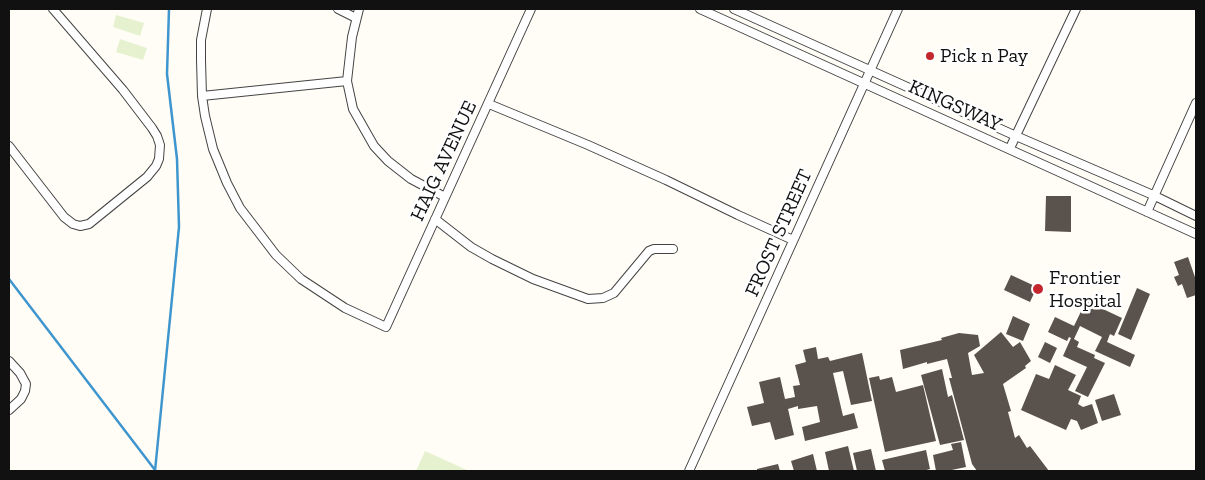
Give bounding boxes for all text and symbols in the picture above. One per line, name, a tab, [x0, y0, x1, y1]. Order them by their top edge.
place label: Pick n Pay	[940, 44, 1028, 68]
marker: Pick n Pay	[924, 50, 936, 62]
street label: KINGSWAY	[905, 75, 1005, 137]
street label: HAIG AVENUE	[406, 97, 482, 225]
street label: FROST STREET	[740, 166, 818, 300]
place label: Frontier Hospital	[1049, 266, 1122, 313]
marker: Frontier Hospital	[1031, 282, 1045, 296]

